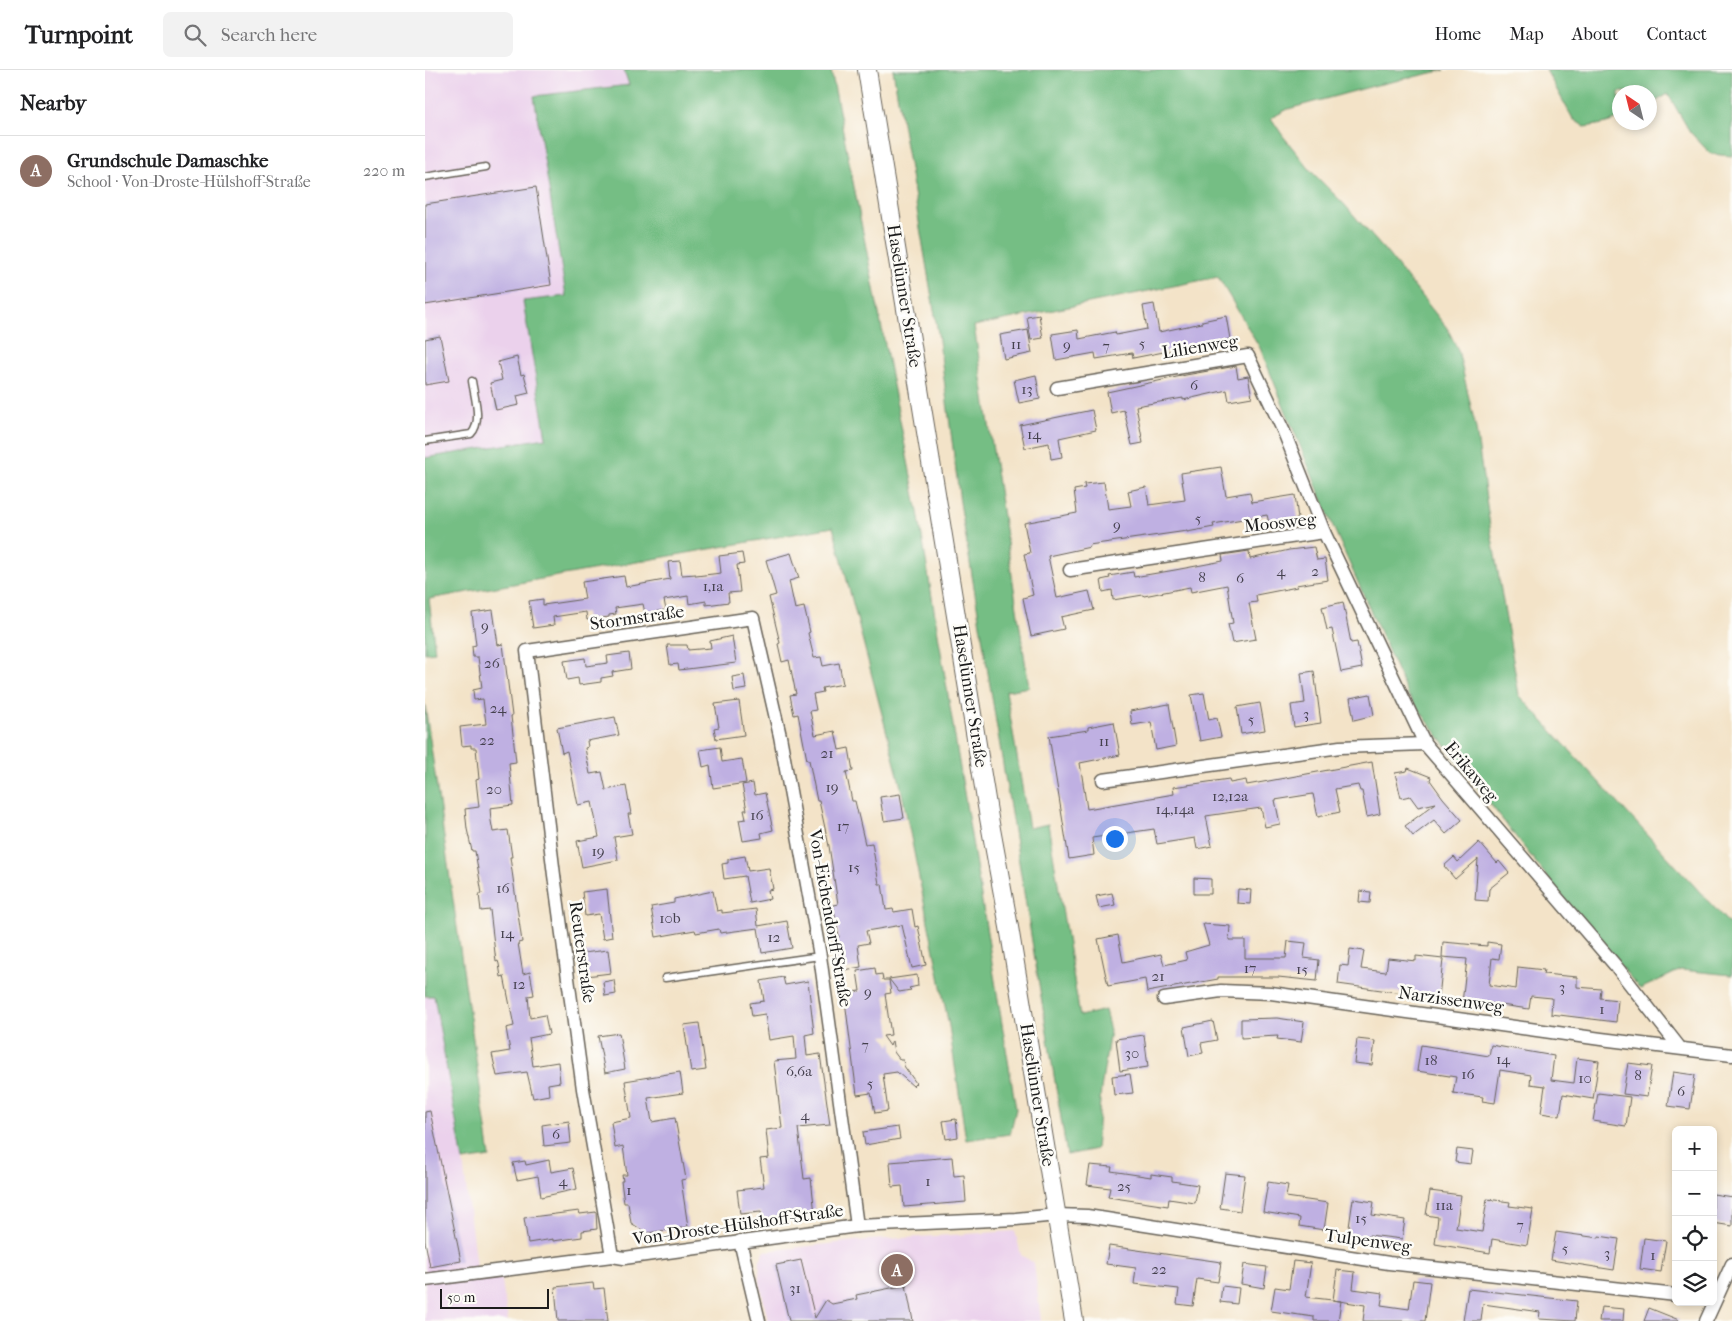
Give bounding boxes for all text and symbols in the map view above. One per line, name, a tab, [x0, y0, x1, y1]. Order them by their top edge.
search box	[163, 12, 513, 57]
text: Turnpoint	[25, 21, 133, 49]
icon: search	[181, 21, 209, 49]
text: Search here	[221, 24, 317, 46]
text: Home	[1434, 24, 1481, 45]
text: Map	[1509, 24, 1544, 45]
text: About	[1572, 24, 1618, 45]
text: Contact	[1646, 24, 1707, 45]
north arrow	[1612, 85, 1657, 130]
text: Nearby	[20, 91, 86, 115]
text: Grundschule Damaschke	[67, 150, 268, 172]
text: A	[31, 161, 41, 180]
text: 220 m	[363, 161, 405, 180]
text: School · Von-Droste-Hülshoff-Straße	[67, 172, 311, 191]
street label: Haselünner Straße	[882, 223, 926, 369]
street label: Lilienweg	[1160, 331, 1240, 363]
house number: 5	[1139, 334, 1145, 352]
house number: 11	[1011, 335, 1021, 353]
house number: 9	[1063, 336, 1071, 354]
house number: 7	[1102, 337, 1110, 355]
house number: 6	[1190, 376, 1199, 394]
house number: 13	[1021, 380, 1033, 398]
house number: 14	[1027, 425, 1042, 443]
house number: 5	[1195, 509, 1201, 527]
street label: Moosweg	[1243, 509, 1318, 537]
house number: 9	[1113, 516, 1121, 534]
house number: 4	[1277, 562, 1287, 580]
house number: 2	[1311, 562, 1319, 580]
house number: 8	[1198, 568, 1206, 586]
house number: 6	[1236, 569, 1245, 587]
house number: 1,1a	[703, 577, 724, 595]
street label: Stormstraße	[588, 601, 686, 635]
house number: 9	[481, 617, 489, 635]
street label: Haselünner Straße	[948, 623, 992, 769]
house number: 26	[484, 654, 501, 672]
house number: 24	[490, 699, 507, 717]
house number: 3	[1303, 705, 1309, 723]
house number: 5	[1248, 710, 1254, 728]
house number: 22	[479, 731, 495, 749]
house number: 11	[1099, 732, 1109, 750]
street label: Erikaweg	[1440, 737, 1503, 807]
house number: 21	[820, 744, 834, 762]
house number: 19	[825, 778, 839, 796]
house number: 20	[486, 780, 502, 798]
house number: 12,12a	[1212, 787, 1249, 805]
house number: 14,14a	[1156, 800, 1195, 818]
house number: 16	[750, 806, 765, 824]
house number: 17	[837, 817, 849, 835]
street label: Von-Eichendorff-Straße	[804, 826, 856, 1009]
your location	[1102, 826, 1128, 852]
house number: 19	[591, 842, 605, 860]
house number: 15	[848, 858, 860, 876]
house number: 16	[496, 879, 511, 897]
street label: Reuterstraße	[564, 900, 600, 1004]
house number: 10b	[659, 909, 681, 927]
house number: 14	[500, 924, 515, 942]
house number: 12	[767, 928, 781, 946]
house number: 17	[1244, 959, 1256, 977]
house number: 15	[1296, 960, 1308, 978]
house number: 21	[1151, 967, 1165, 985]
house number: 12	[512, 975, 526, 993]
house number: 3	[1559, 978, 1565, 996]
street label: Narzissenweg	[1397, 982, 1506, 1018]
house number: 9	[864, 983, 872, 1001]
house number: 1	[1599, 1000, 1605, 1018]
street label: Haselünner Straße	[1015, 1022, 1059, 1168]
house number: 7	[861, 1036, 869, 1054]
house number: 30	[1125, 1044, 1139, 1062]
house number: 14	[1496, 1050, 1511, 1068]
house number: 18	[1425, 1051, 1437, 1069]
house number: 6,6a	[786, 1062, 813, 1080]
house number: 16	[1461, 1065, 1476, 1083]
house number: 8	[1634, 1066, 1642, 1084]
house number: 10	[1578, 1069, 1592, 1087]
house number: 5	[867, 1074, 873, 1092]
house number: 6	[1677, 1082, 1686, 1100]
house number: 4	[801, 1106, 811, 1124]
house number: 6	[552, 1125, 561, 1143]
map controls	[1672, 1126, 1717, 1306]
button: +	[1672, 1126, 1717, 1171]
button: −	[1672, 1171, 1717, 1216]
house number: 4	[559, 1172, 569, 1190]
house number: 1	[925, 1172, 931, 1190]
house number: 25	[1117, 1177, 1131, 1195]
house number: 1	[626, 1181, 632, 1199]
house number: 11a	[1435, 1196, 1454, 1214]
street label: Von-Droste-Hülshoff-Straße	[630, 1200, 845, 1250]
house number: 15	[1355, 1209, 1367, 1227]
house number: 7	[1516, 1216, 1524, 1234]
button: locate	[1672, 1216, 1717, 1261]
street label: Tulpenweg	[1323, 1225, 1413, 1258]
house number: 5	[1562, 1239, 1568, 1257]
house number: 3	[1604, 1244, 1610, 1262]
house number: 1	[1650, 1246, 1656, 1264]
pin: A	[881, 1251, 913, 1289]
house number: 22	[1151, 1260, 1167, 1278]
button: layers	[1672, 1261, 1717, 1306]
house number: 31	[789, 1279, 801, 1297]
scale bar	[440, 1286, 549, 1309]
text: 50 m	[447, 1289, 475, 1306]

